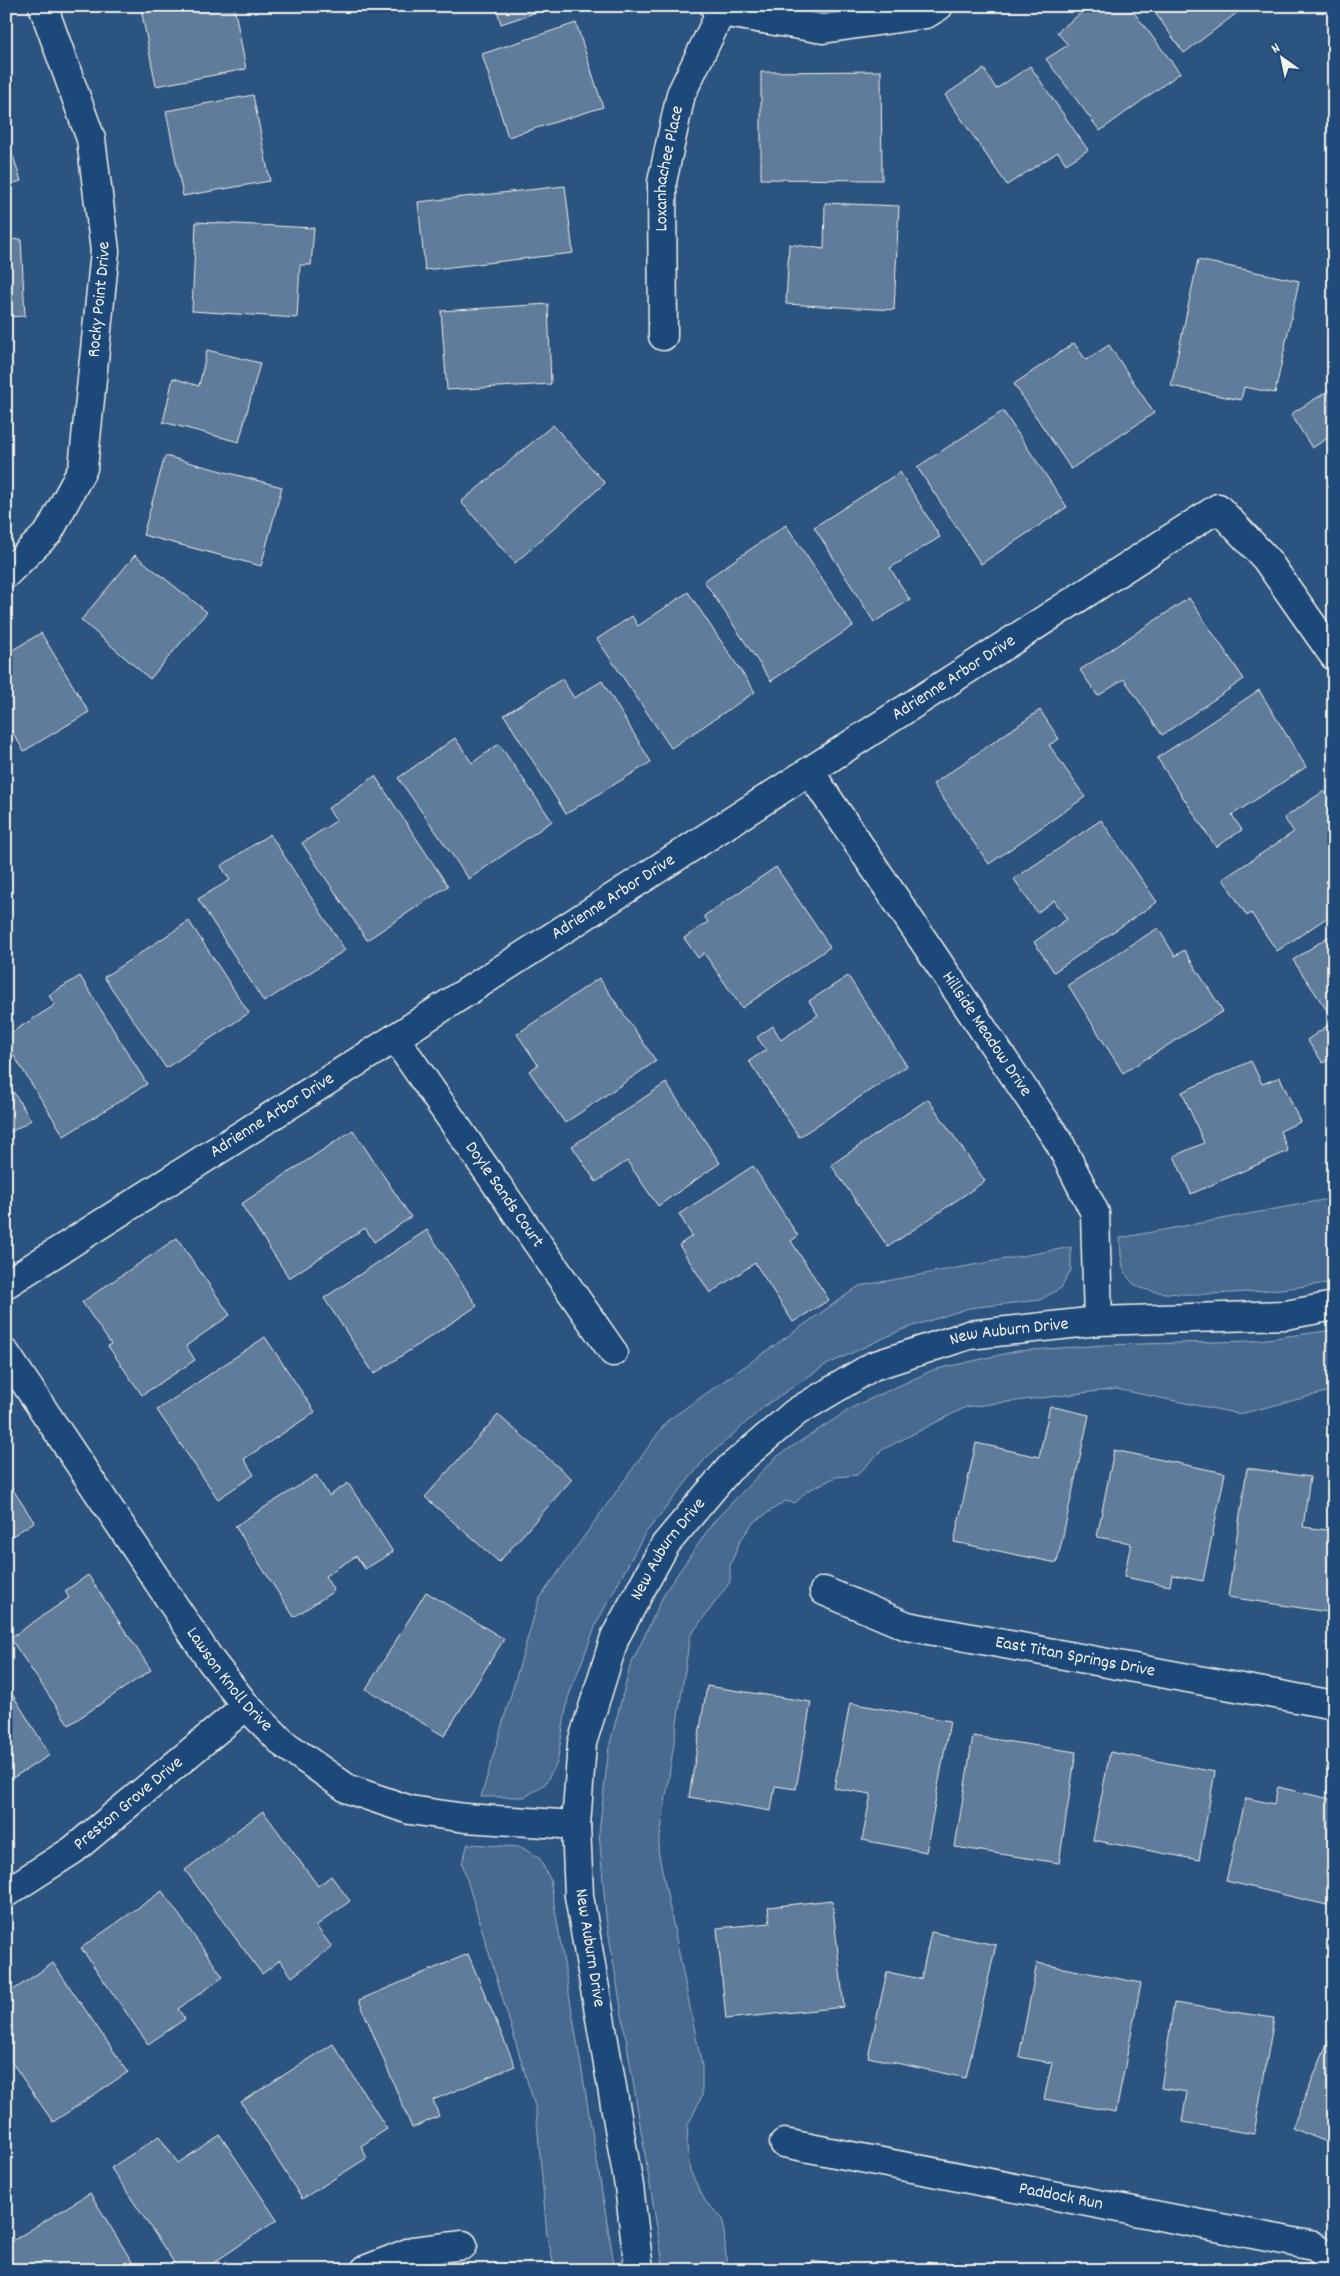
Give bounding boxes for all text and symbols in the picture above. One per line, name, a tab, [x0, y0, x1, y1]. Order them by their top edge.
north arrow	[1258, 32, 1308, 82]
text: N	[1268, 38, 1284, 59]
street label: Loxanhachee Place	[649, 103, 691, 232]
street label: Rocky Point Drive	[82, 240, 118, 359]
street label: Adrienne Arbor Drive	[887, 629, 1021, 727]
street label: Adrienne Arbor Drive	[547, 848, 680, 947]
street label: Hillside Meadow Drive	[935, 966, 1038, 1102]
street label: Adrienne Arbor Drive	[205, 1067, 339, 1164]
street label: Doyle Sands Court	[458, 1137, 550, 1253]
street label: New Auburn Drive	[947, 1312, 1070, 1353]
street label: New Auburn Drive	[625, 1493, 712, 1605]
street label: Lawson Knoll Drive	[180, 1623, 278, 1738]
street label: East Titan Springs Drive	[993, 1630, 1157, 1684]
street label: Preston Grove Drive	[69, 1751, 189, 1857]
street label: New Auburn Drive	[567, 1887, 611, 2009]
street label: Paddock Run	[1017, 2176, 1105, 2217]

